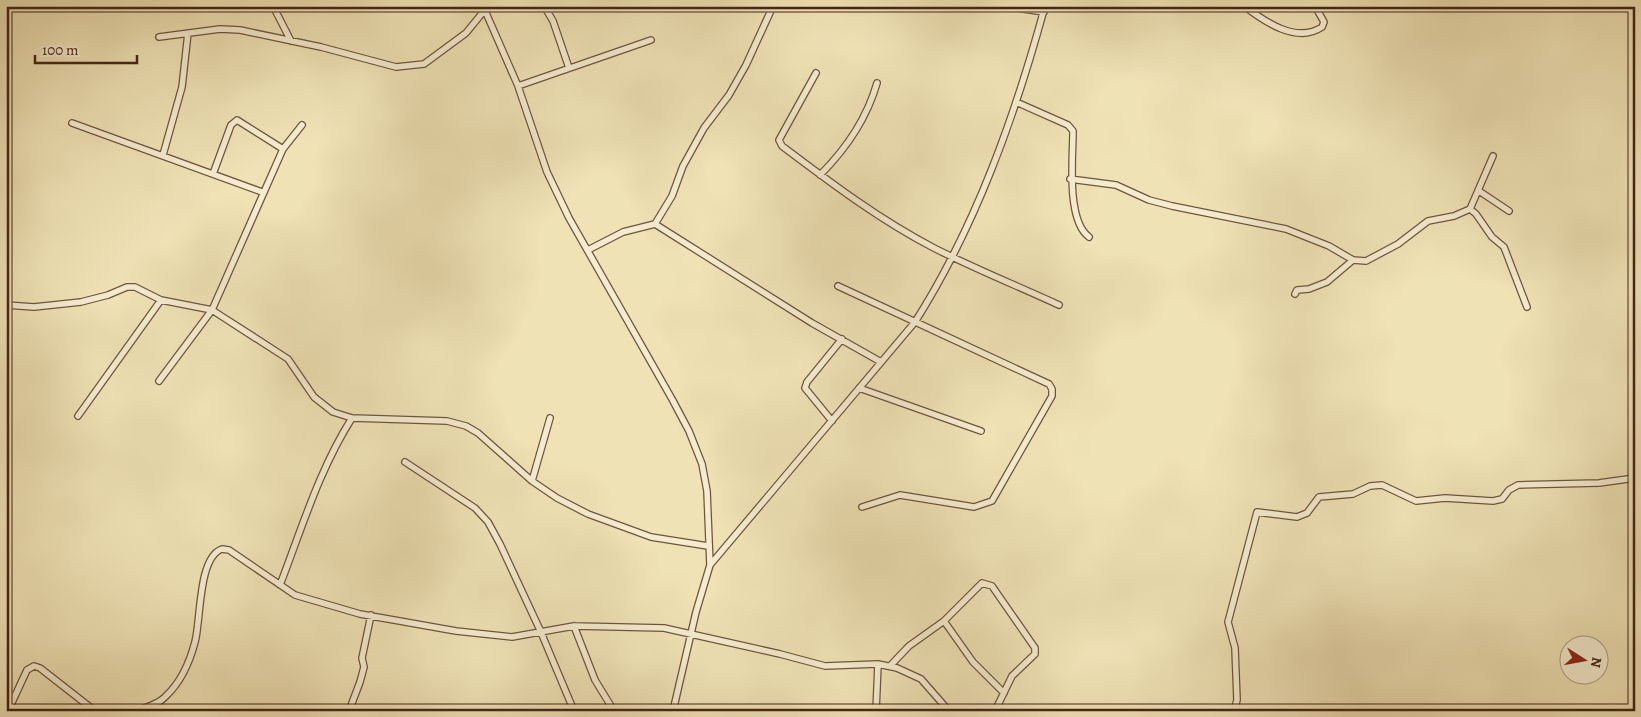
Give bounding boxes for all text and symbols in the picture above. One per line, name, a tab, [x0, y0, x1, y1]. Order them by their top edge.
scale bar	[35, 32, 138, 64]
text: 100 m	[42, 40, 79, 60]
north arrow	[1558, 634, 1608, 684]
text: N	[1586, 656, 1607, 669]

